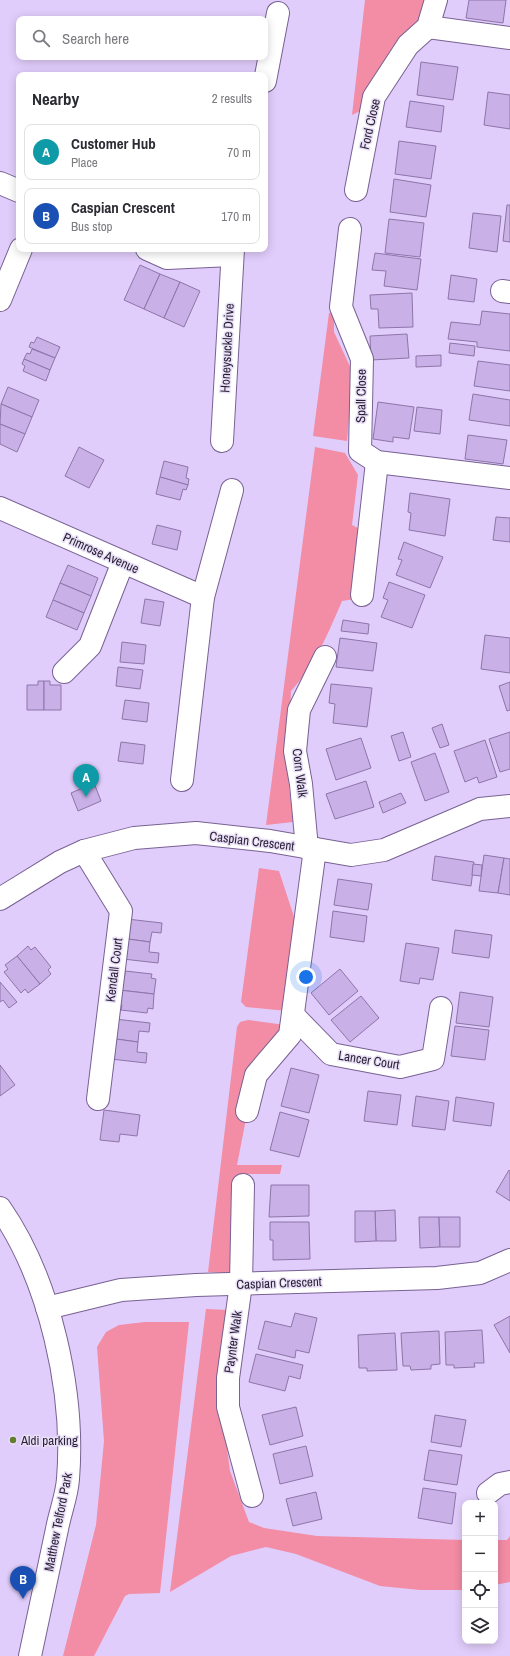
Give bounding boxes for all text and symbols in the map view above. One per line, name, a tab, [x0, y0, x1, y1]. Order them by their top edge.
search box	[16, 16, 268, 60]
icon: search	[30, 27, 52, 49]
text: Search here	[62, 28, 129, 49]
text: Nearby	[32, 87, 79, 110]
text: 2 results	[212, 90, 252, 107]
street label: Ford Close	[356, 97, 384, 151]
text: Customer Hub	[71, 133, 156, 154]
text: A	[42, 144, 50, 161]
text: 70 m	[227, 144, 251, 161]
text: Place	[71, 154, 98, 171]
text: Caspian Crescent	[71, 197, 175, 218]
text: B	[42, 208, 50, 225]
text: 170 m	[221, 208, 251, 225]
text: Bus stop	[71, 218, 112, 235]
street label: Honeysuckle Drive	[216, 303, 238, 393]
street label: Spall Close	[352, 369, 370, 423]
street label: Primrose Avenue	[60, 529, 142, 577]
street label: Corn Walk	[289, 747, 312, 799]
pin: A	[73, 764, 99, 797]
street label: Caspian Crescent	[209, 827, 295, 855]
street label: Kendall Court	[102, 937, 126, 1003]
your location	[296, 967, 316, 987]
street label: Lancer Court	[337, 1047, 401, 1073]
street label: Caspian Crescent	[236, 1273, 322, 1293]
street label: Paynter Walk	[220, 1309, 246, 1374]
place label: Aldi parking	[20, 1432, 78, 1449]
marker: Aldi parking	[8, 1435, 18, 1445]
street label: Matthew Telford Park	[40, 1471, 76, 1573]
map controls	[462, 1500, 498, 1644]
button: +	[462, 1500, 498, 1536]
button: −	[462, 1536, 498, 1572]
pin: B	[10, 1566, 36, 1599]
button: locate	[462, 1572, 498, 1608]
button: layers	[462, 1608, 498, 1644]

